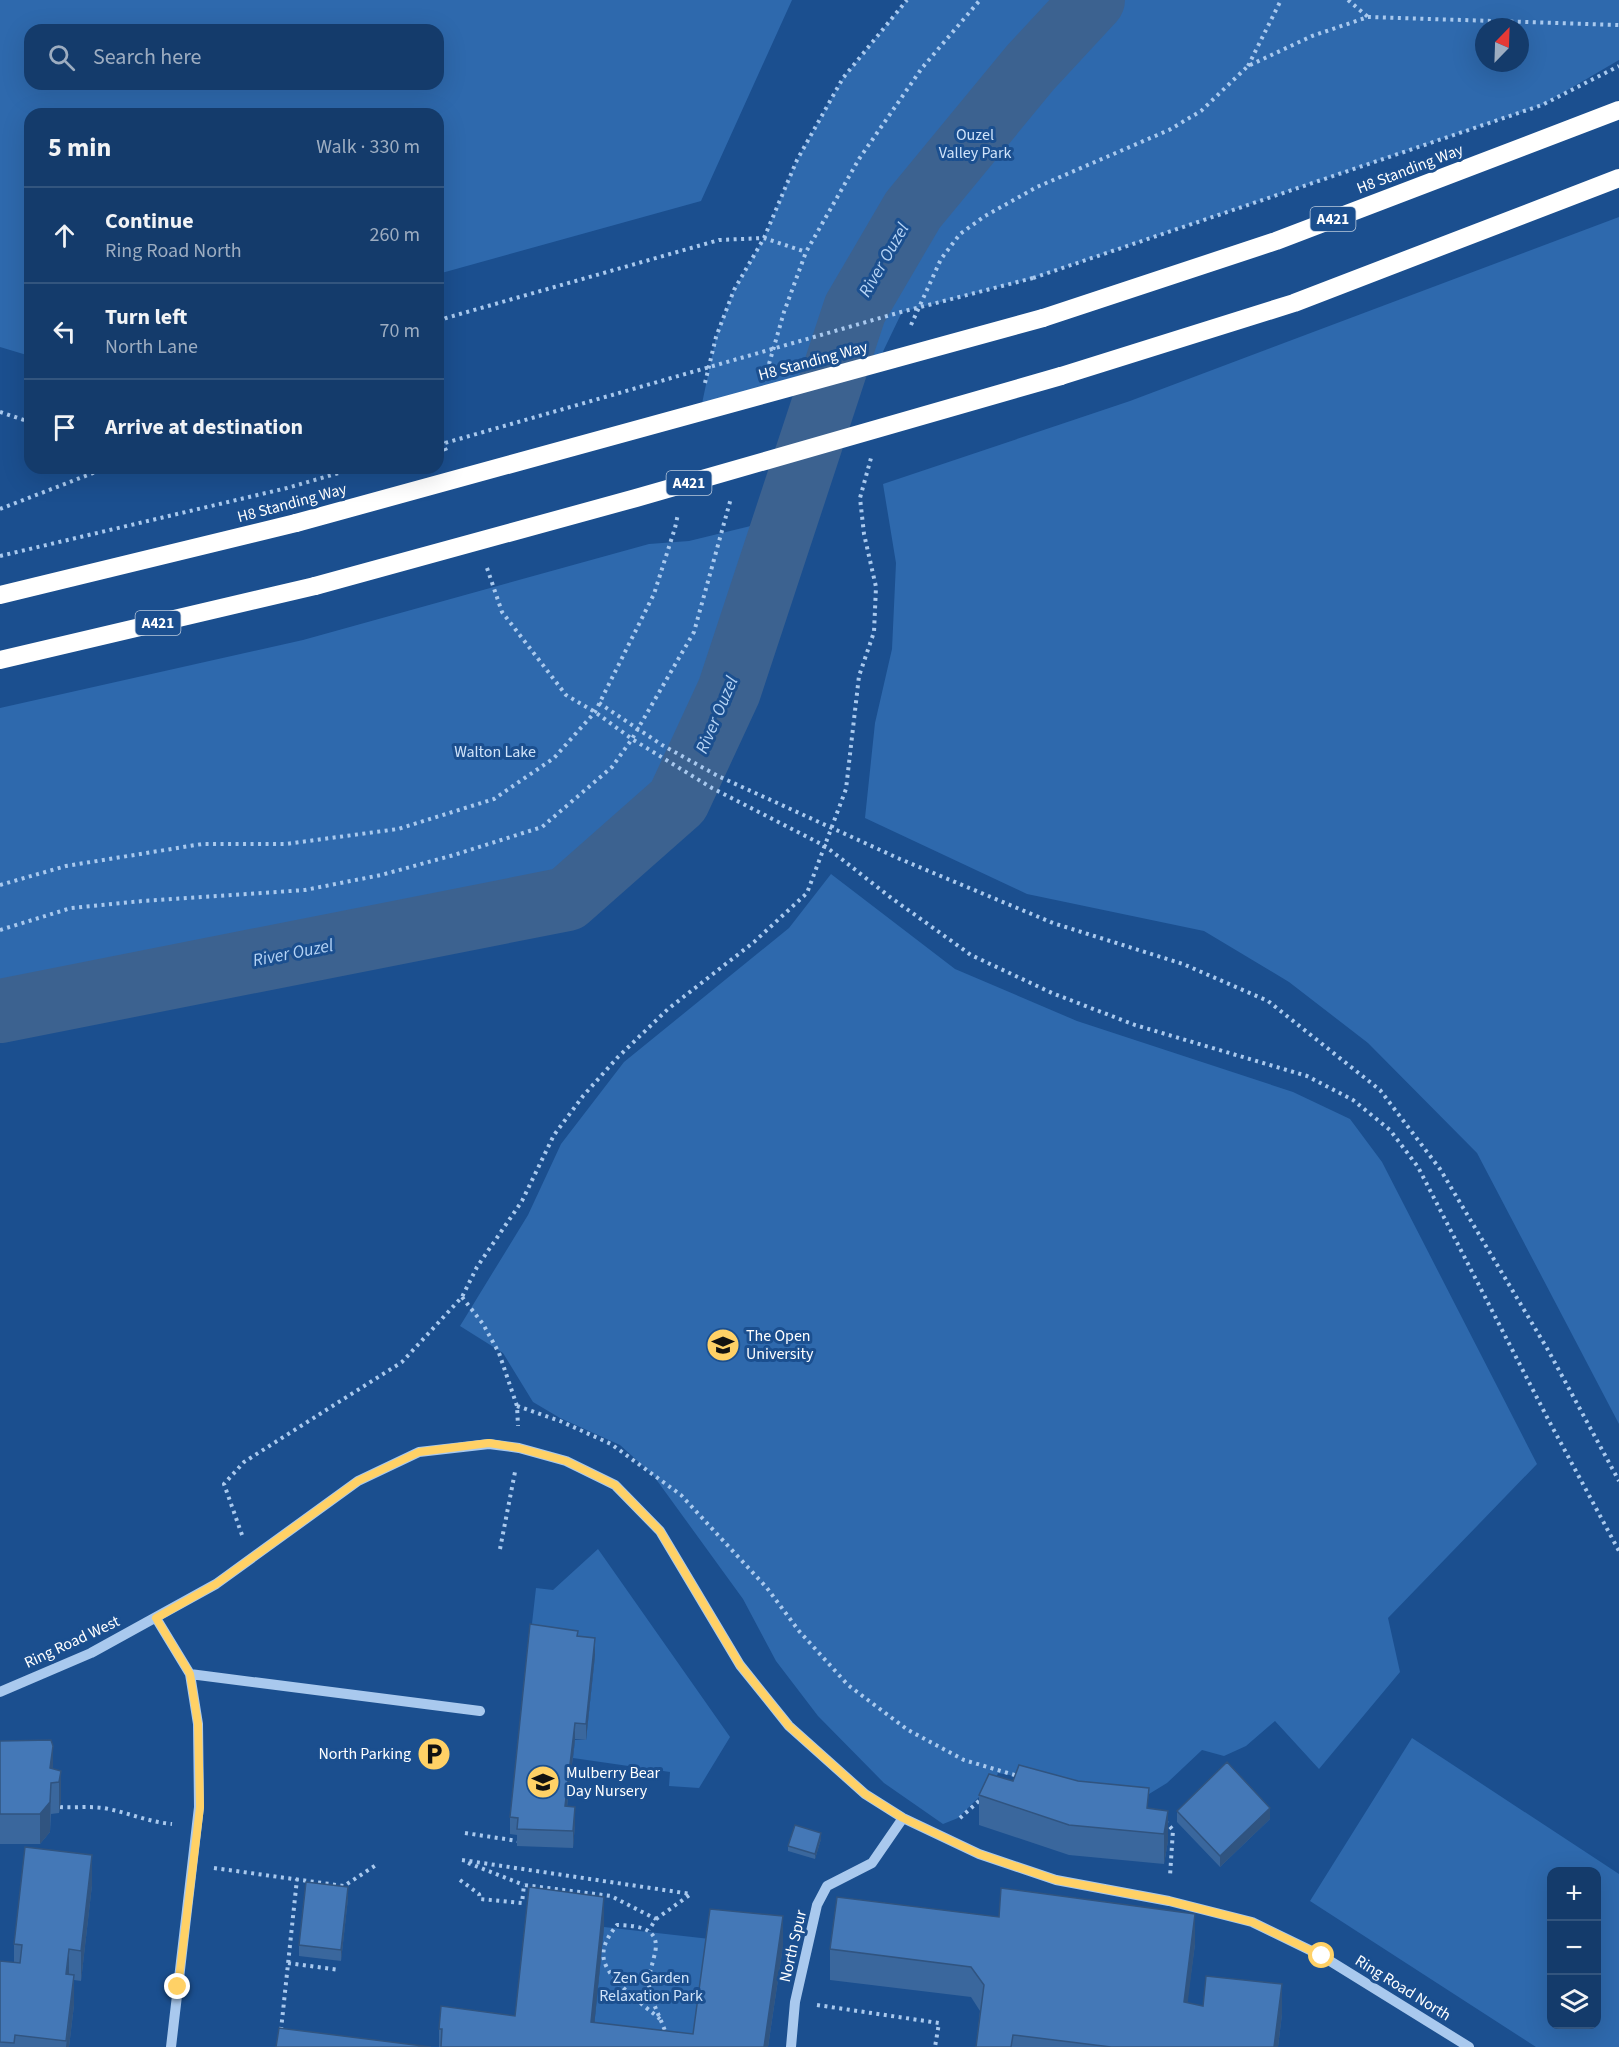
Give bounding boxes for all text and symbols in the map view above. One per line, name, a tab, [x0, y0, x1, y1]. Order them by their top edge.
north arrow	[1475, 18, 1529, 72]
search box	[24, 24, 444, 90]
icon: search	[45, 41, 78, 74]
text: Search here	[93, 41, 201, 73]
park label: Ouzel Valley Park	[939, 124, 1011, 164]
text: 5 min	[48, 129, 111, 166]
text: Walk · 330 m	[316, 133, 420, 161]
street label: H8 Standing Way	[1354, 138, 1467, 199]
text: Continue	[105, 205, 194, 237]
road number: A421	[1310, 207, 1356, 231]
water label: River Ouzel	[853, 218, 916, 302]
icon: ahead	[48, 219, 81, 252]
text: 260 m	[370, 221, 420, 249]
text: Ring Road North	[105, 237, 242, 265]
text: Turn left	[105, 301, 187, 333]
icon: left	[48, 315, 81, 348]
text: 70 m	[380, 317, 420, 345]
text: North Lane	[105, 333, 198, 361]
street label: H8 Standing Way	[756, 336, 871, 386]
icon: arrive	[48, 411, 81, 444]
text: Arrive at destination	[105, 411, 303, 443]
road number: A421	[666, 471, 712, 495]
street label: H8 Standing Way	[235, 478, 350, 528]
road number: A421	[136, 611, 180, 635]
water label: River Ouzel	[690, 672, 745, 758]
park label: Walton Lake	[454, 741, 536, 763]
water label: River Ouzel	[250, 933, 336, 973]
place label: The Open University	[746, 1325, 814, 1365]
school or university icon: The Open University	[705, 1327, 741, 1363]
street label: Ring Road West	[21, 1610, 124, 1674]
parking icon: North Parking	[416, 1736, 452, 1772]
place label: North Parking	[318, 1743, 411, 1765]
place label: Mulberry Bear Day Nursery	[566, 1762, 661, 1802]
school or university icon: Mulberry Bear Day Nursery	[525, 1764, 561, 1800]
map controls	[1547, 1867, 1601, 2029]
button: +	[1547, 1867, 1601, 1921]
street label: North Spur	[774, 1907, 812, 1984]
button: −	[1547, 1921, 1601, 1975]
route start	[1308, 1942, 1334, 1968]
street label: Ring Road North	[1351, 1950, 1455, 2026]
park label: Zen Garden Relaxation Park	[599, 1967, 703, 2007]
route end	[164, 1973, 190, 1999]
button: layers	[1547, 1975, 1601, 2029]

